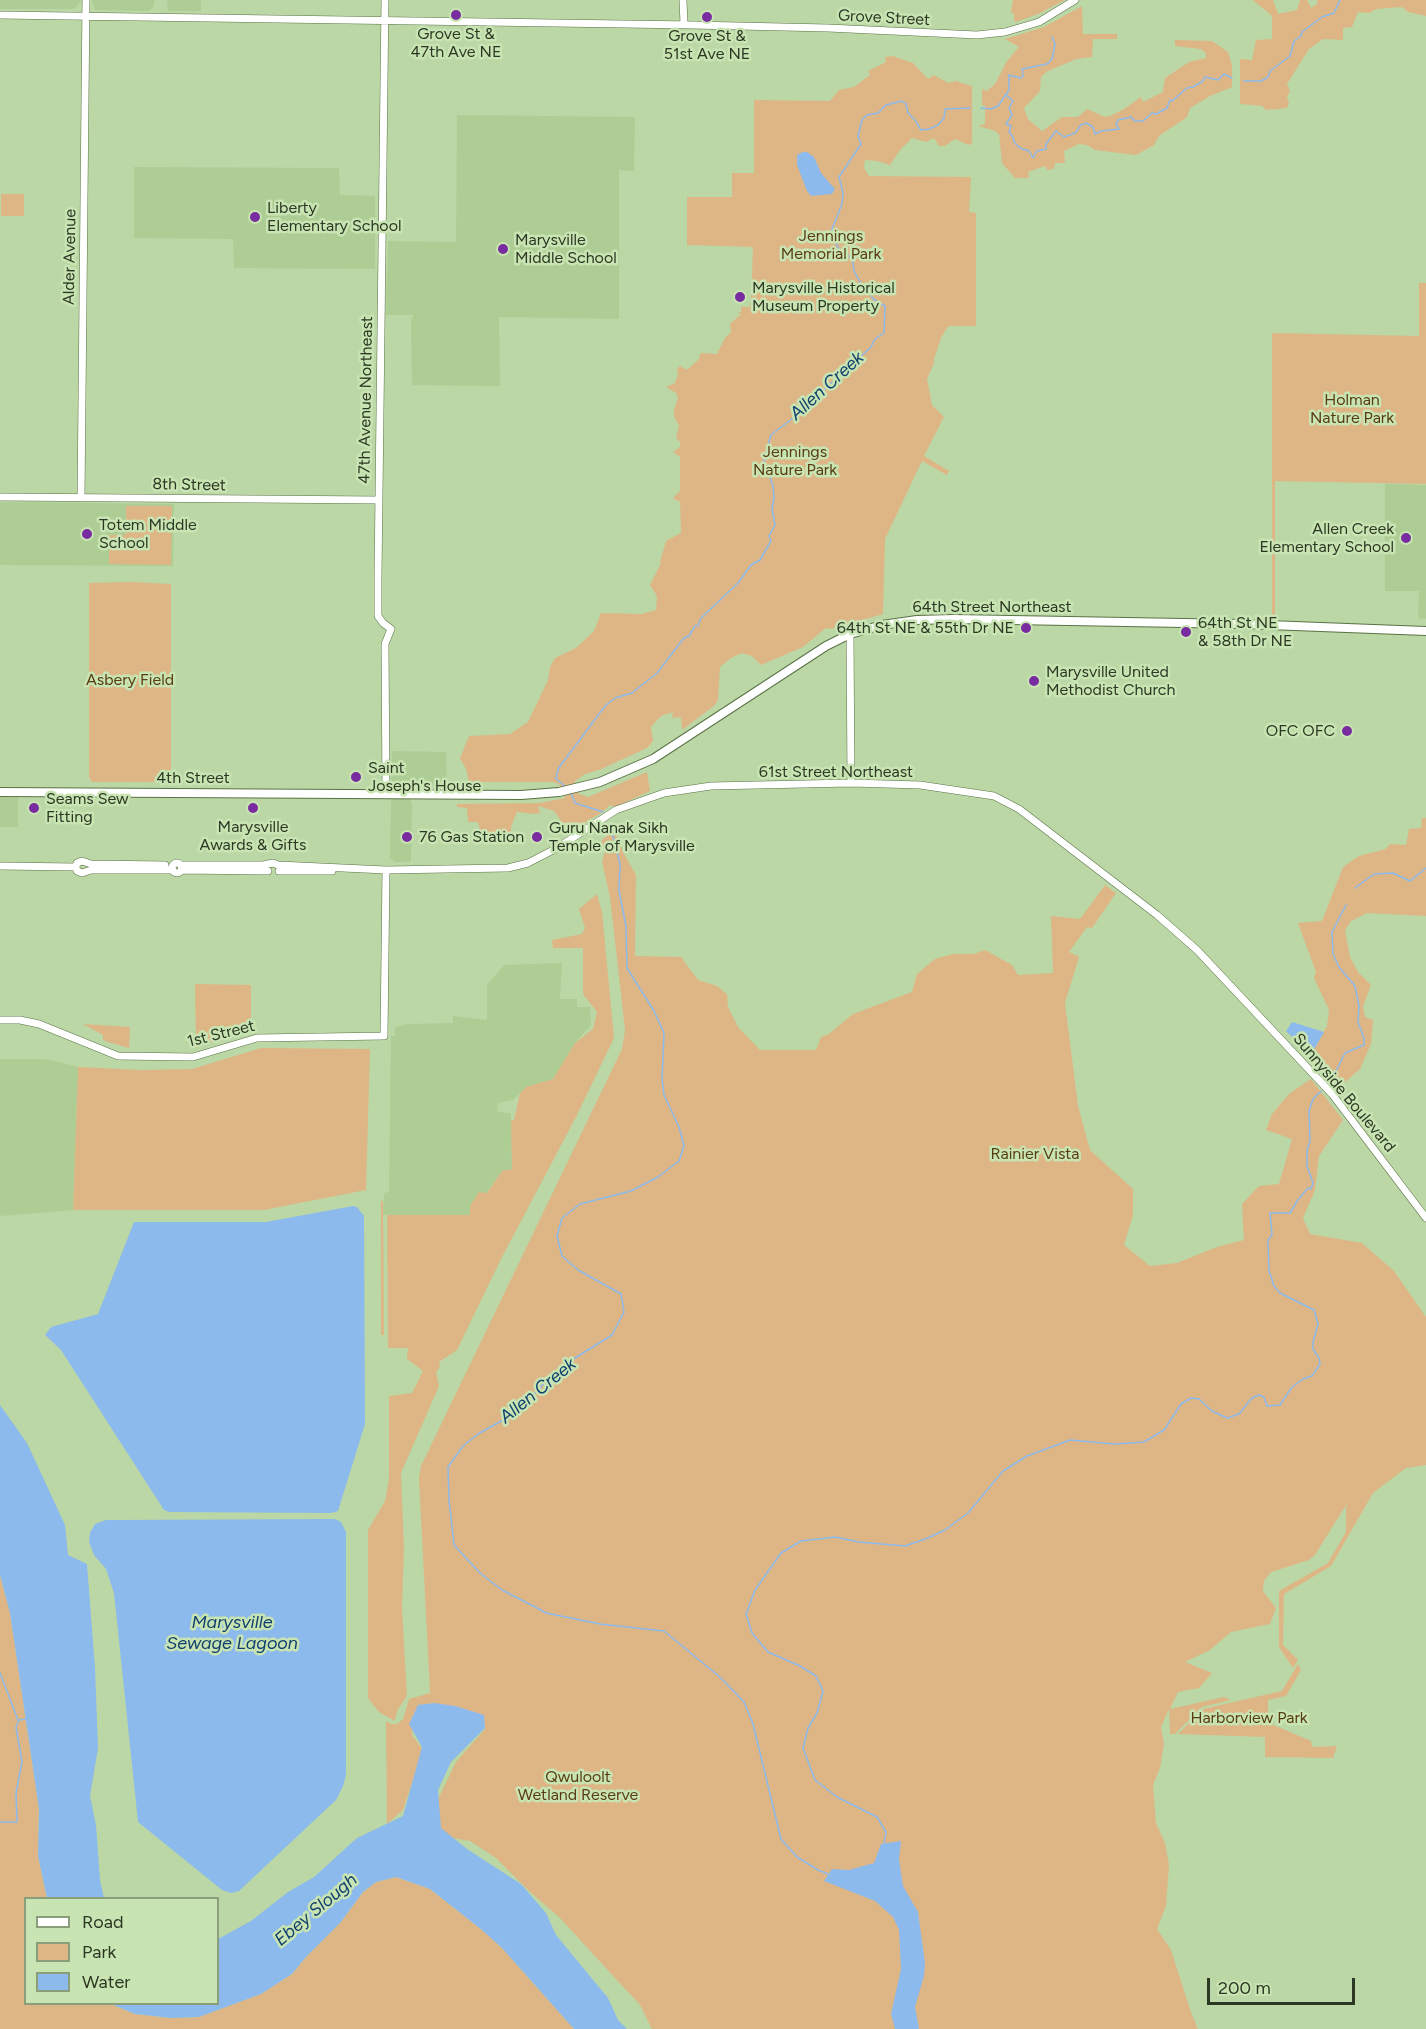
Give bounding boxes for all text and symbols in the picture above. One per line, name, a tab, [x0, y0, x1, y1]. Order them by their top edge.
street label: Grove Street	[837, 6, 931, 30]
marker: Grove St & 47th Ave NE	[449, 8, 463, 22]
marker: Grove St & 51st Ave NE	[700, 10, 714, 24]
place label: Grove St & 47th Ave NE	[411, 24, 501, 62]
place label: Grove St & 51st Ave NE	[664, 26, 750, 64]
place label: Liberty Elementary School	[267, 198, 401, 236]
street label: Alder Avenue	[60, 209, 80, 305]
marker: Liberty Elementary School	[248, 210, 262, 224]
park label: Jennings Memorial Park	[781, 226, 881, 264]
place label: Marysville Middle School	[515, 230, 617, 268]
marker: Marysville Middle School	[496, 242, 510, 256]
place label: Marysville Historical Museum Property	[752, 278, 895, 316]
marker: Marysville Historical Museum Property	[733, 290, 747, 304]
street label: 47th Avenue Northeast	[355, 316, 377, 484]
water label: Allen Creek	[786, 347, 868, 425]
park label: Holman Nature Park	[1310, 390, 1394, 428]
park label: Jennings Nature Park	[753, 442, 837, 480]
street label: 8th Street	[152, 475, 226, 495]
place label: Totem Middle School	[99, 515, 197, 553]
place label: Allen Creek Elementary School	[1260, 519, 1394, 557]
marker: Totem Middle School	[80, 527, 94, 541]
marker: Allen Creek Elementary School	[1399, 531, 1413, 545]
street label: 64th Street Northeast	[912, 597, 1072, 617]
place label: 64th St NE & 58th Dr NE	[1198, 613, 1292, 651]
place label: 64th St NE & 55th Dr NE	[837, 618, 1014, 638]
marker: 64th St NE & 55th Dr NE	[1019, 621, 1033, 635]
marker: 64th St NE & 58th Dr NE	[1179, 625, 1193, 639]
place label: Marysville United Methodist Church	[1046, 662, 1175, 700]
park label: Asbery Field	[86, 670, 174, 690]
marker: Marysville United Methodist Church	[1027, 674, 1041, 688]
place label: OFC OFC	[1266, 721, 1335, 741]
marker: OFC OFC	[1340, 724, 1354, 738]
place label: Saint Joseph's House	[368, 758, 481, 796]
street label: 61st Street Northeast	[759, 762, 913, 782]
street label: 4th Street	[156, 768, 230, 788]
marker: Saint Joseph's House	[349, 770, 363, 784]
place label: Seams Sew Fitting	[46, 789, 129, 827]
marker: Seams Sew Fitting	[27, 801, 41, 815]
marker: Marysville Awards & Gifts	[246, 801, 260, 815]
place label: Marysville Awards & Gifts	[200, 817, 306, 855]
place label: Guru Nanak Sikh Temple of Marysville	[549, 818, 695, 856]
place label: 76 Gas Station	[419, 827, 524, 847]
marker: 76 Gas Station	[400, 830, 414, 844]
marker: Guru Nanak Sikh Temple of Marysville	[530, 830, 544, 844]
street label: 1st Street	[185, 1016, 257, 1052]
street label: Sunnyside Boulevard	[1289, 1030, 1399, 1156]
park label: Rainier Vista	[990, 1144, 1080, 1164]
water label: Allen Creek	[495, 1354, 581, 1428]
water label: Marysville Sewage Lagoon	[166, 1612, 298, 1654]
park label: Harborview Park	[1190, 1708, 1308, 1728]
park label: Qwuloolt Wetland Reserve	[518, 1767, 638, 1805]
water label: Ebey Slough	[270, 1869, 362, 1951]
legend	[24, 1897, 219, 2005]
text: Road	[82, 1911, 123, 1933]
text: Park	[82, 1941, 116, 1963]
scale bar	[1210, 1966, 1358, 2004]
text: Water	[82, 1971, 130, 1993]
text: 200 m	[1218, 1977, 1271, 1999]

